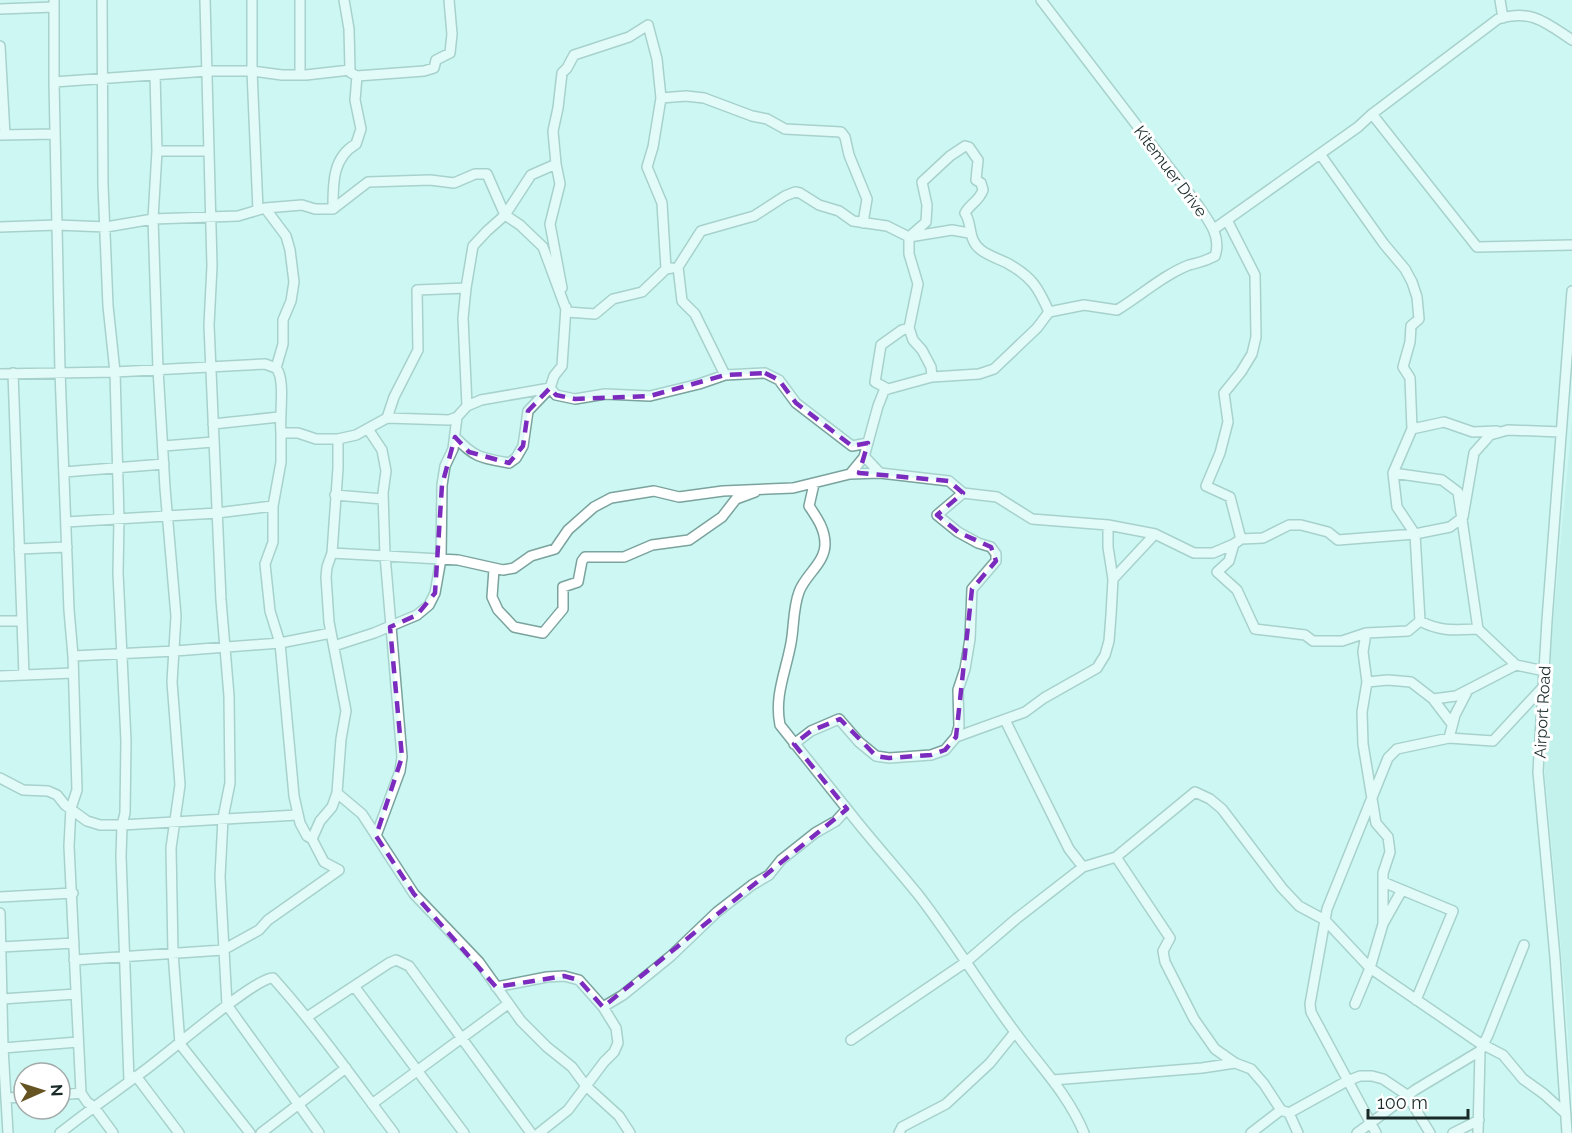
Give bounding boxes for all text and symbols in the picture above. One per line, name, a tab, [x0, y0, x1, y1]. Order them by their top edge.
street label: Kitemuer Drive	[1130, 122, 1211, 221]
street label: Airport Road	[1531, 665, 1554, 759]
north arrow	[12, 1061, 72, 1121]
scale bar	[1368, 1082, 1468, 1120]
text: N	[47, 1084, 66, 1097]
text: 100 m	[1377, 1092, 1428, 1113]

